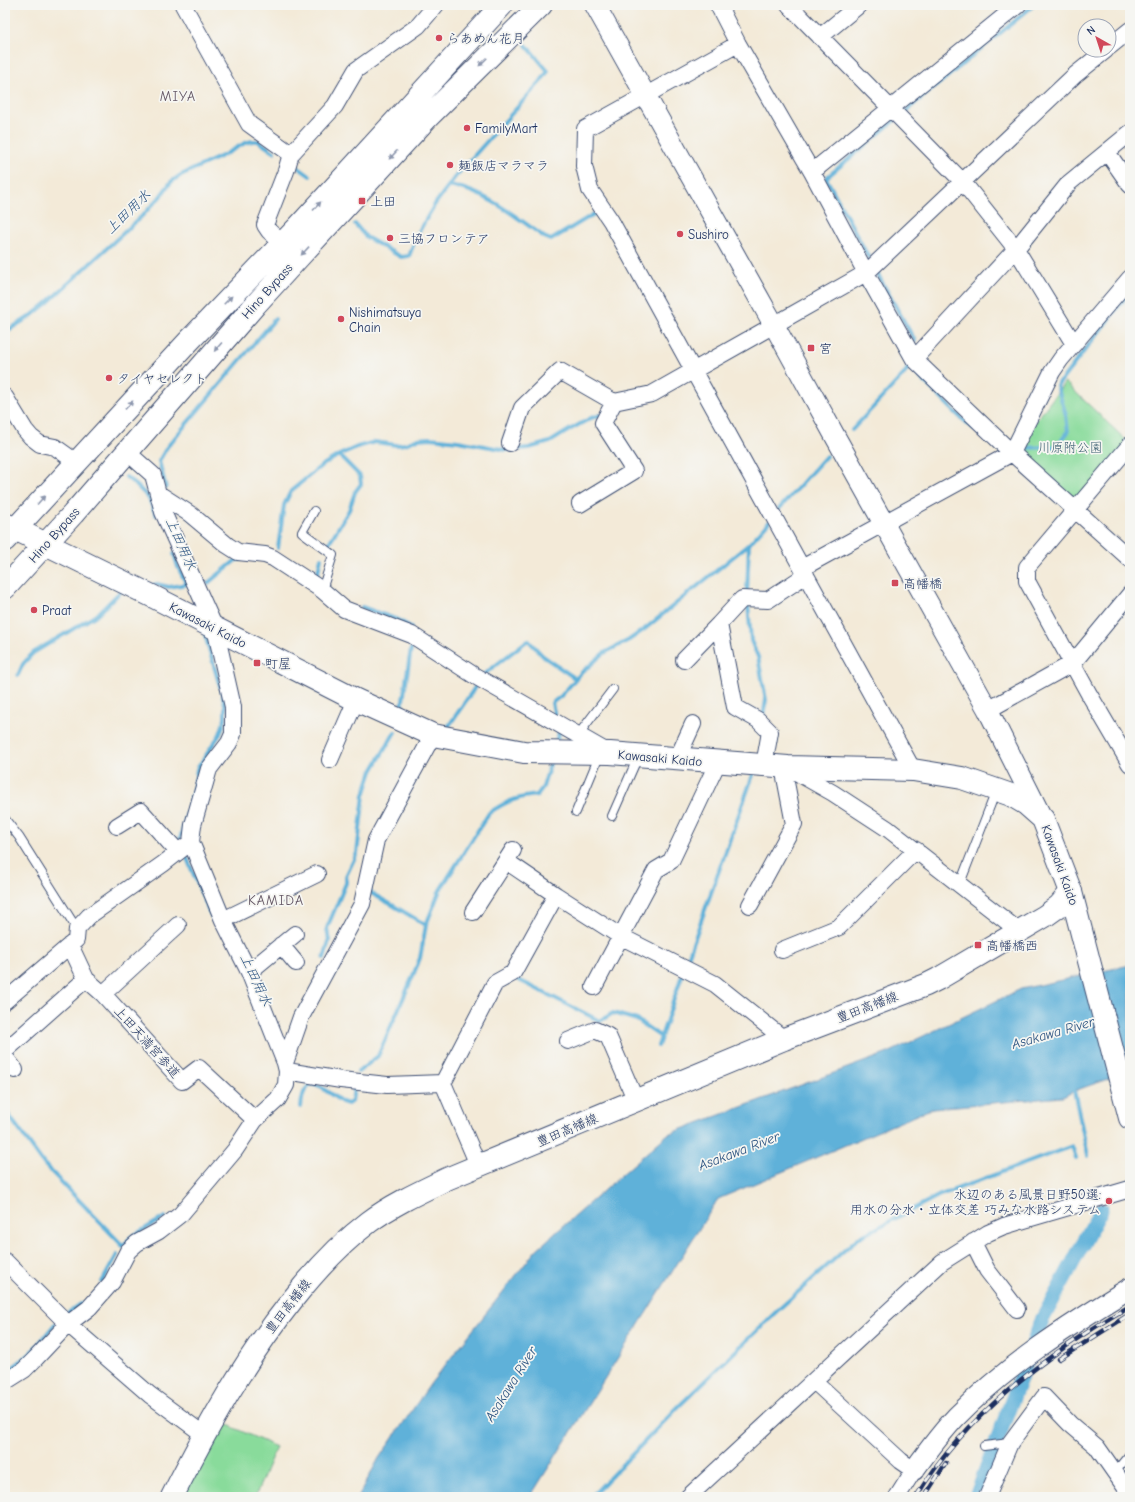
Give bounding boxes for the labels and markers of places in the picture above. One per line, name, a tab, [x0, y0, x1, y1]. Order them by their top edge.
place label: らあめん花月	[447, 31, 525, 46]
marker: らあめん花月	[434, 33, 444, 43]
place label: FamilyMart	[475, 121, 539, 136]
marker: FamilyMart	[462, 123, 472, 133]
place label: 麺飯店マラマラ	[458, 158, 549, 173]
marker: 麺飯店マラマラ	[445, 160, 455, 170]
place label: 上田	[370, 194, 396, 209]
marker: 上田	[357, 196, 367, 206]
place label: Sushiro	[688, 227, 729, 242]
marker: Sushiro	[675, 229, 685, 239]
place label: 三協フロンテア	[398, 231, 490, 246]
marker: 三協フロンテア	[385, 233, 395, 243]
place label: Nishimatsuya Chain	[349, 305, 421, 335]
marker: Nishimatsuya Chain	[336, 314, 346, 324]
place label: 宮	[819, 341, 832, 356]
marker: 宮	[806, 343, 816, 353]
place label: タイヤセレクト	[117, 371, 207, 386]
marker: タイヤセレクト	[104, 373, 114, 383]
place label: 高幡橋	[903, 576, 942, 591]
marker: 高幡橋	[890, 578, 900, 588]
place label: Praat	[42, 603, 73, 618]
marker: Praat	[29, 605, 39, 615]
place label: 町屋	[265, 656, 291, 671]
marker: 町屋	[252, 658, 262, 668]
place label: 高幡橋西	[986, 938, 1038, 953]
marker: 高幡橋西	[973, 940, 983, 950]
place label: 水辺のある風景日野50選: 用水の分水・立体交差 巧みな水路システム	[850, 1187, 1101, 1217]
marker: 水辺のある風景日野50選: 用水の分水・立体交差 巧みな水路システム	[1104, 1196, 1114, 1206]

